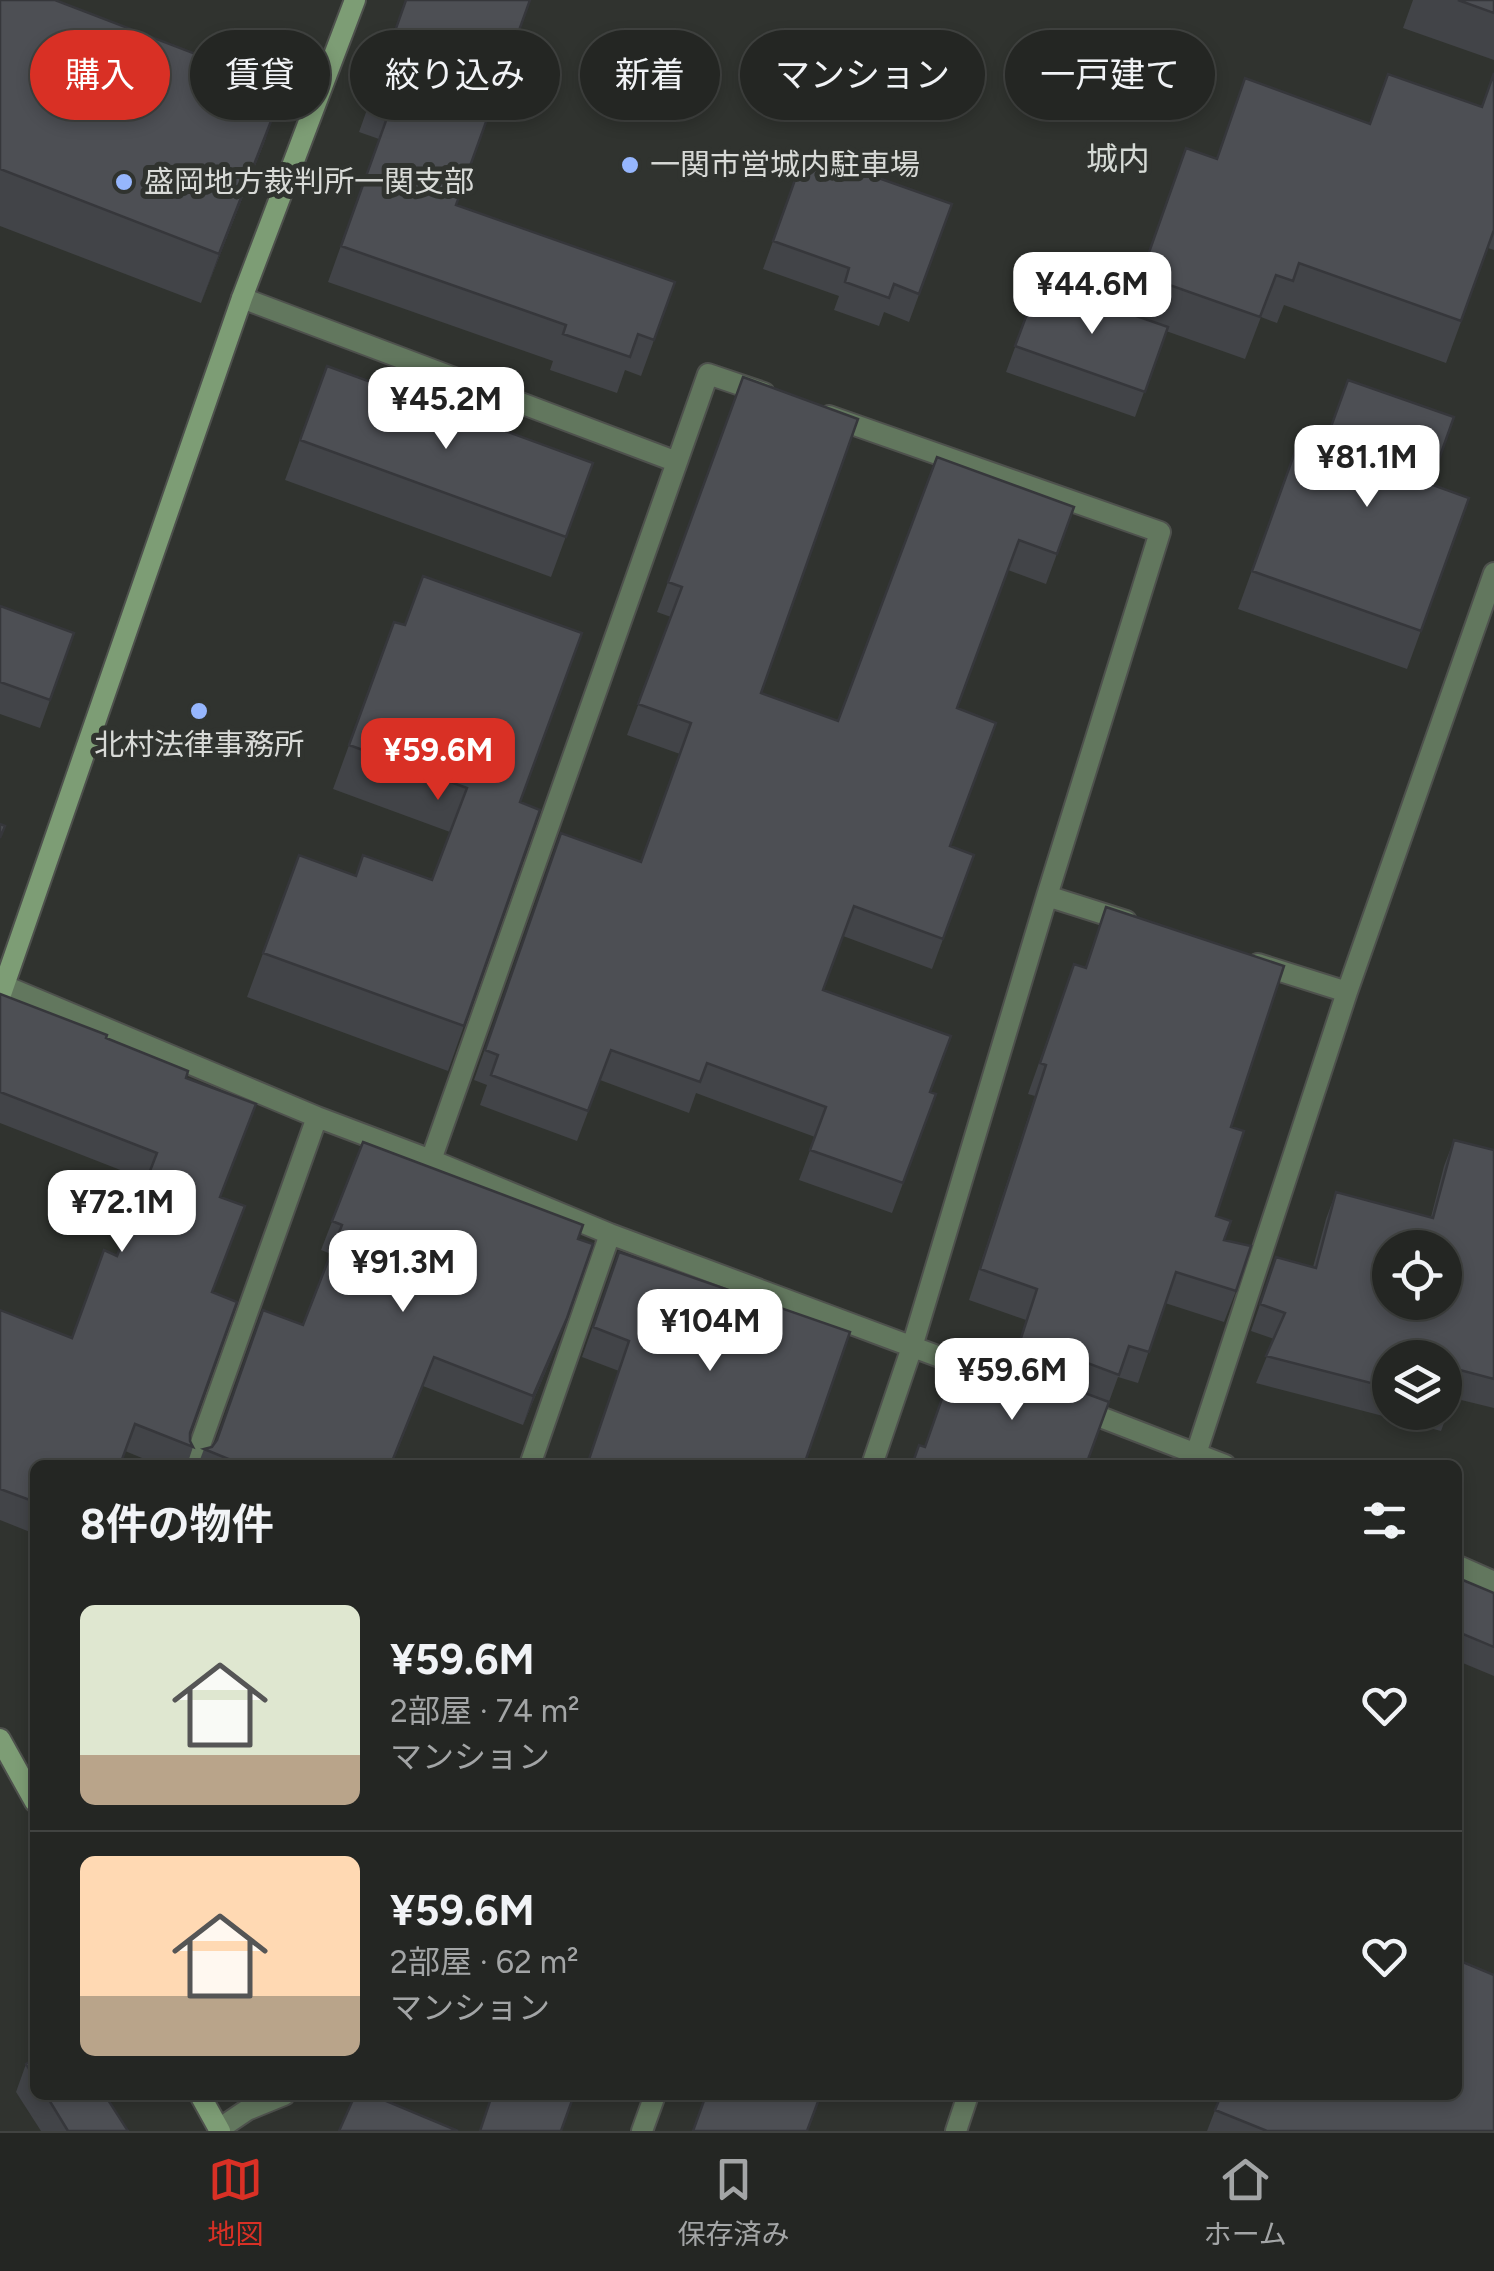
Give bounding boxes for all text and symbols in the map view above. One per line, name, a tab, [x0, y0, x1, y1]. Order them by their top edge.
chip: 購入	[30, 30, 170, 120]
chip: 賃貸	[190, 30, 330, 120]
chip: 絞り込み	[350, 30, 560, 120]
chip: 新着	[580, 30, 720, 120]
chip: マンション	[740, 30, 985, 120]
chip: 一戸建て	[1005, 30, 1215, 120]
district label: 城内	[1086, 140, 1150, 178]
place label: 一関市営城内駐車場	[650, 146, 920, 183]
marker: 一関市営城内駐車場	[619, 154, 641, 176]
place label: 盛岡地方裁判所一関支部	[144, 163, 474, 200]
marker: 盛岡地方裁判所一関支部	[113, 171, 135, 193]
pin: ¥44.6M	[1011, 252, 1173, 337]
text: ¥44.6M	[1035, 265, 1149, 303]
pin: ¥45.2M	[365, 367, 527, 452]
text: ¥45.2M	[390, 380, 502, 418]
pin: ¥81.1M	[1286, 425, 1448, 510]
text: ¥81.1M	[1316, 438, 1418, 476]
marker: 北村法律事務所	[188, 700, 210, 722]
pin: ¥59.6M	[357, 718, 519, 803]
place label: 北村法律事務所	[94, 726, 304, 763]
text: ¥59.6M	[383, 731, 493, 769]
pin: ¥72.1M	[41, 1170, 203, 1255]
text: ¥72.1M	[70, 1183, 174, 1221]
pin: ¥91.3M	[322, 1230, 484, 1315]
map controls	[1372, 1230, 1462, 1430]
button: locate	[1372, 1230, 1462, 1320]
text: ¥91.3M	[351, 1243, 455, 1281]
pin: ¥104M	[640, 1289, 780, 1374]
text: ¥104M	[660, 1302, 761, 1340]
pin: ¥59.6M	[931, 1338, 1093, 1423]
button: layers	[1372, 1340, 1462, 1430]
text: ¥59.6M	[957, 1351, 1067, 1389]
icon: filters	[1357, 1493, 1412, 1548]
text: 8件の物件	[80, 1499, 274, 1550]
text: ¥59.6M	[390, 1634, 535, 1685]
icon: home	[160, 1645, 280, 1765]
icon: heart	[1357, 1678, 1412, 1733]
text: 2部屋 · 74 m²	[390, 1692, 580, 1730]
text: マンション	[390, 1738, 550, 1776]
text: ¥59.6M	[390, 1885, 535, 1936]
icon: home	[160, 1896, 280, 2016]
icon: heart	[1357, 1929, 1412, 1984]
text: 2部屋 · 62 m²	[390, 1943, 579, 1981]
text: マンション	[390, 1989, 550, 2027]
tab: 地図	[207, 2152, 263, 2252]
tab: 保存済み	[677, 2152, 789, 2252]
tab: ホーム	[1204, 2152, 1287, 2252]

